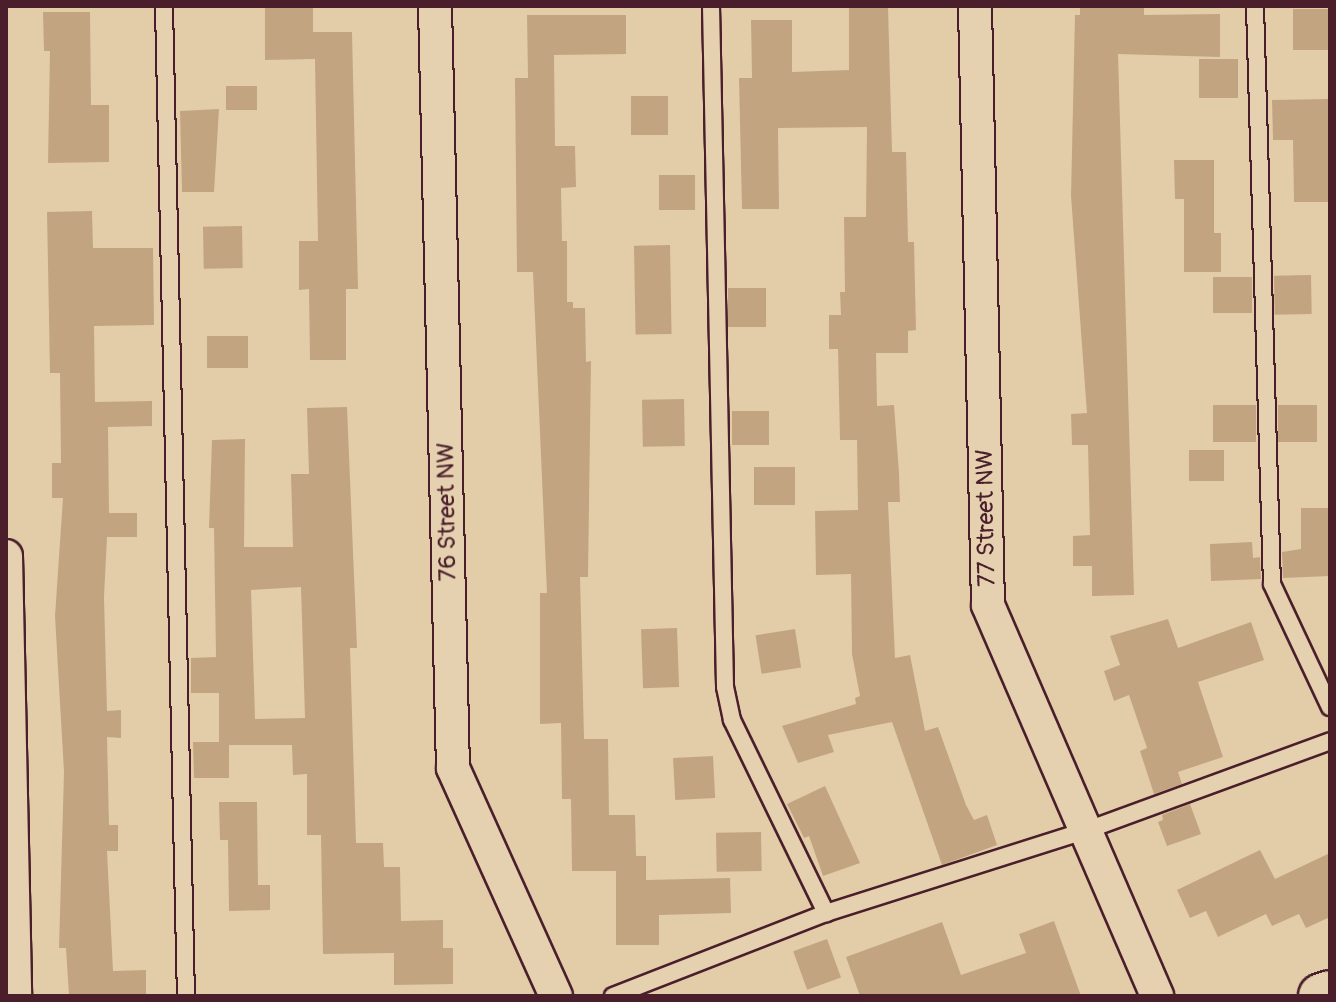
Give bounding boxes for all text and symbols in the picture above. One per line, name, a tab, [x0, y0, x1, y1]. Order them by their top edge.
street label: 76 Street NW	[431, 442, 463, 582]
street label: 77 Street NW	[970, 449, 1002, 587]

